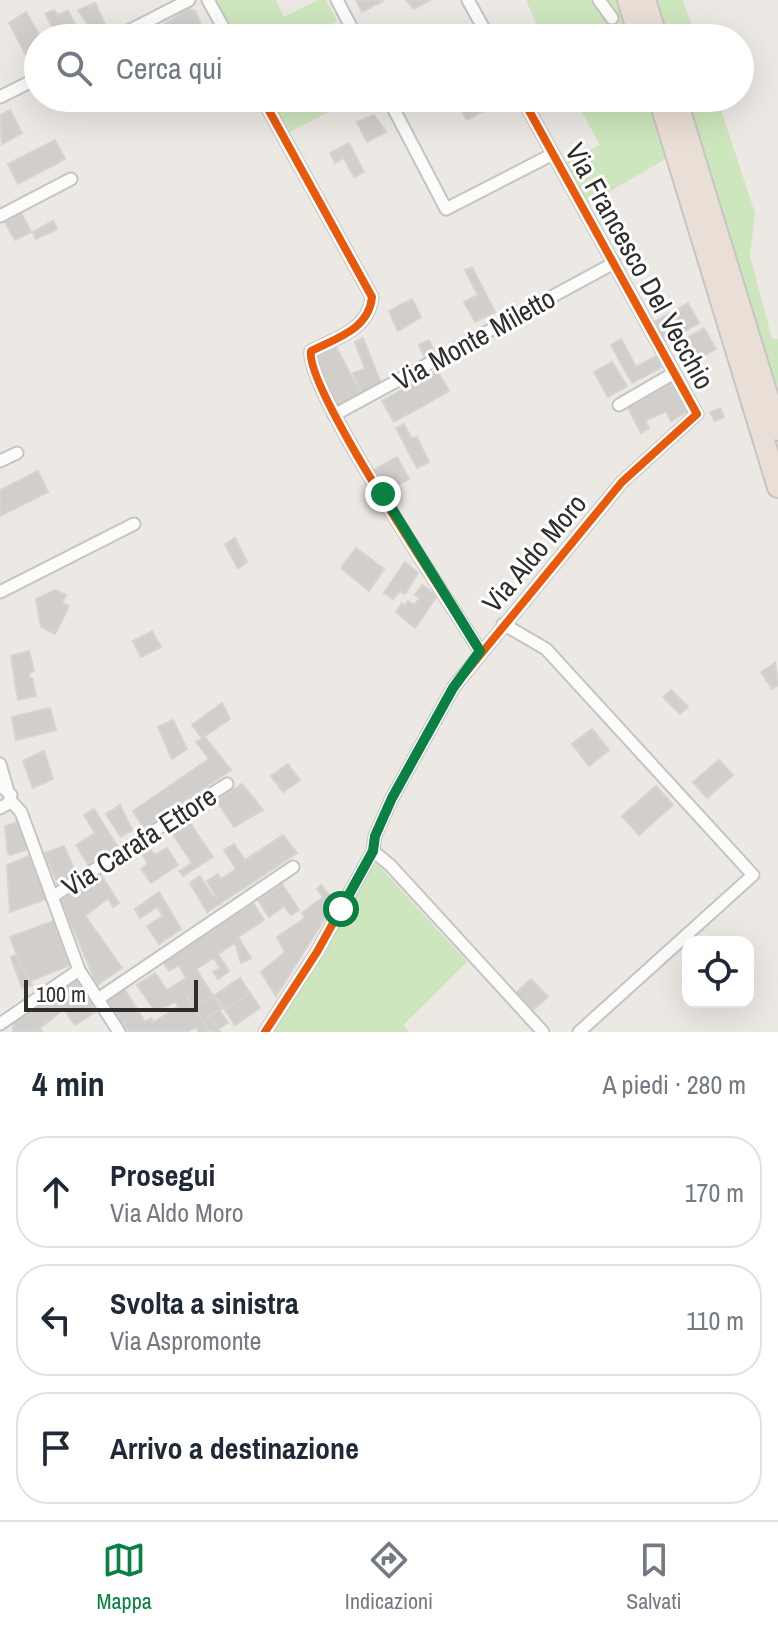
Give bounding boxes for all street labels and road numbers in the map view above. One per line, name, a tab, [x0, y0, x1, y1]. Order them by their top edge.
street label: Via Francesco Del Vecchio	[556, 136, 724, 396]
street label: Via Monte Miletto	[386, 279, 562, 399]
street label: Via Aldo Moro	[473, 486, 595, 620]
street label: Via Carafa Ettore	[54, 777, 224, 905]

